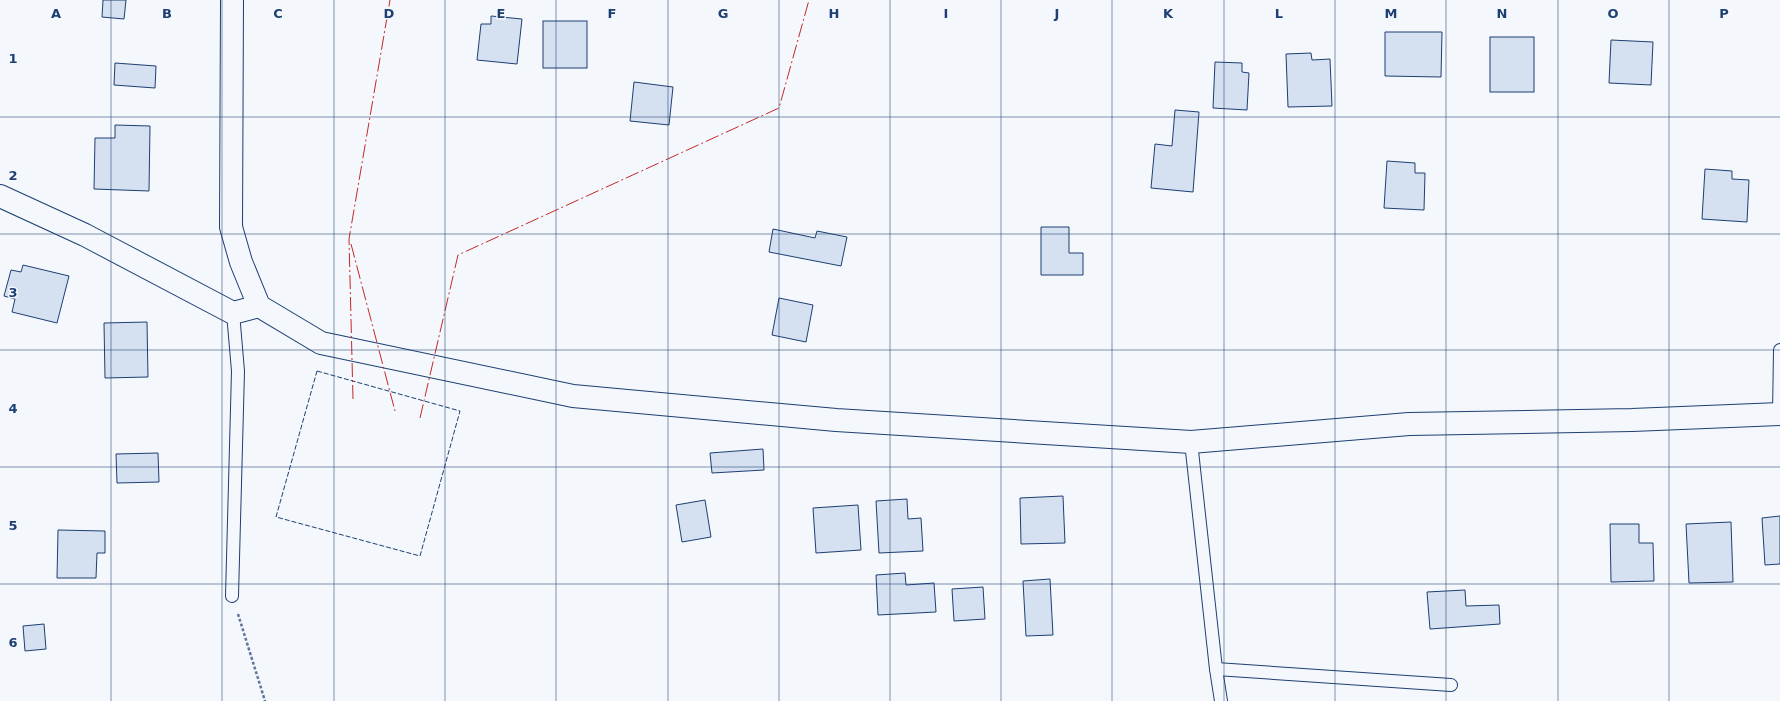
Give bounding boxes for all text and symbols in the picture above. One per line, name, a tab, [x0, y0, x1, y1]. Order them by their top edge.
text: A	[51, 6, 61, 21]
text: B	[162, 6, 172, 21]
text: C	[273, 6, 283, 21]
text: D	[384, 6, 395, 21]
text: E	[497, 6, 505, 21]
text: F	[608, 6, 616, 21]
text: G	[718, 6, 728, 21]
text: H	[829, 6, 839, 21]
text: I	[944, 6, 948, 21]
text: J	[1054, 6, 1059, 21]
text: K	[1163, 6, 1174, 21]
text: L	[1275, 6, 1283, 21]
text: M	[1385, 6, 1397, 21]
text: N	[1497, 6, 1507, 21]
text: O	[1607, 6, 1619, 21]
text: P	[1719, 6, 1729, 21]
text: 1	[8, 51, 18, 66]
text: 2	[8, 168, 18, 183]
text: 3	[8, 285, 18, 300]
text: 4	[8, 401, 18, 416]
text: 5	[8, 518, 18, 533]
text: 6	[8, 635, 18, 650]

